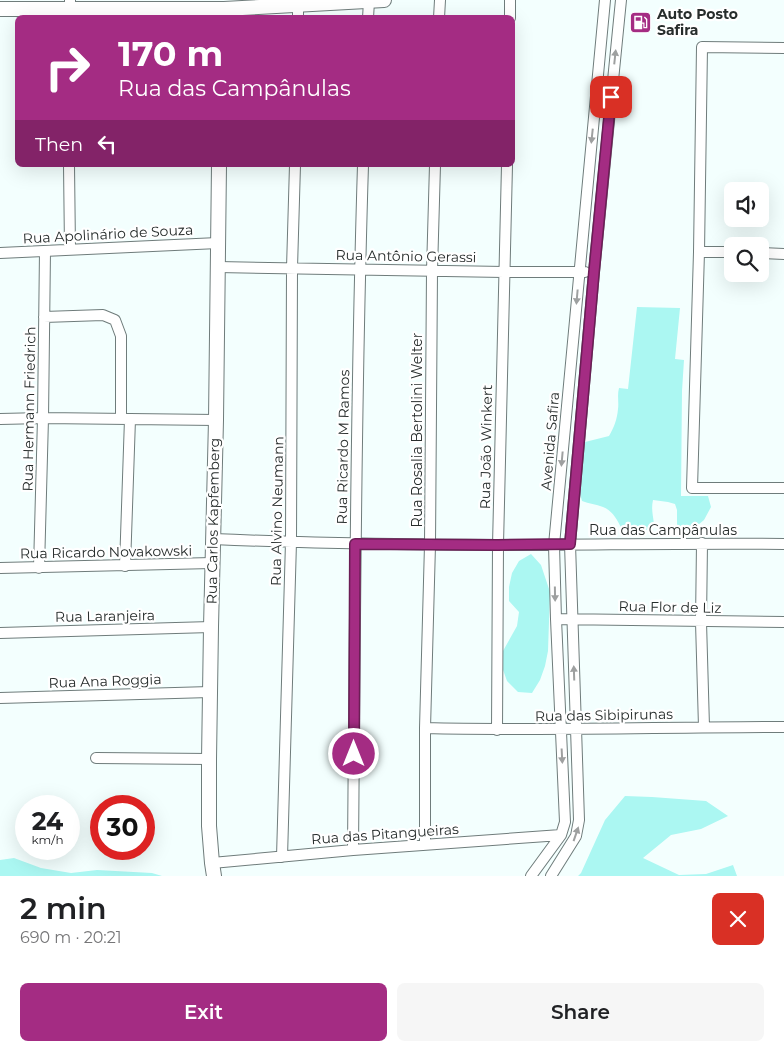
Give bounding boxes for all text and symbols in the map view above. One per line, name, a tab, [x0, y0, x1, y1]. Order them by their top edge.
place label: Auto Posto Safira	[656, 5, 738, 39]
fuel station icon: Auto Posto Safira	[629, 10, 653, 34]
text: 170 m	[118, 32, 223, 75]
icon: right	[35, 35, 100, 100]
one-way arrow	[612, 49, 620, 65]
text: Rua das Campânulas	[118, 75, 351, 102]
pin	[590, 76, 632, 118]
icon: arrive	[597, 83, 625, 111]
one-way arrow	[588, 128, 596, 144]
icon: left	[93, 130, 121, 158]
text: Then	[35, 133, 83, 156]
map controls	[724, 182, 769, 282]
button: sound	[724, 182, 769, 227]
street label: Rua Apolinário de Souza	[22, 221, 194, 247]
button: search	[724, 237, 769, 282]
street label: Rua Antônio Gerassi	[335, 246, 477, 266]
one-way arrow	[573, 290, 581, 306]
street label: Rua Hermann Friedrich	[19, 326, 39, 492]
street label: Rua Rosalia Bertolini Welter	[408, 332, 426, 527]
street label: Rua Ricardo M Ramos	[333, 369, 353, 524]
street label: Rua João Winkert	[476, 384, 496, 509]
street label: Avenida Safira	[537, 391, 563, 491]
street label: Rua Alvino Neumann	[267, 436, 287, 586]
street label: Rua Carlos Kapfemberg	[203, 438, 223, 604]
one-way arrow	[558, 452, 566, 468]
street label: Rua das Campânulas	[589, 521, 737, 539]
street label: Rua Ricardo Novakowski	[20, 541, 192, 563]
one-way arrow	[551, 586, 559, 602]
street label: Rua Flor de Liz	[618, 597, 722, 617]
street label: Rua Laranjeira	[55, 606, 155, 626]
one-way arrow	[569, 664, 577, 680]
street label: Rua Ana Roggia	[48, 670, 162, 692]
street label: Rua das Sibipirunas	[535, 705, 673, 725]
position arrow	[327, 727, 379, 779]
one-way arrow	[558, 748, 566, 764]
speed limit sign: 30	[90, 795, 155, 860]
text: 24	[32, 806, 63, 836]
street label: Rua das Pitangueiras	[311, 820, 460, 848]
one-way arrow	[572, 826, 580, 841]
text: km/h	[31, 832, 64, 847]
text: 2 min	[20, 890, 107, 927]
button: close	[712, 893, 764, 945]
text: 690 m · 20:21	[20, 928, 122, 947]
button: Exit	[20, 983, 387, 1041]
button: Share	[397, 983, 764, 1041]

